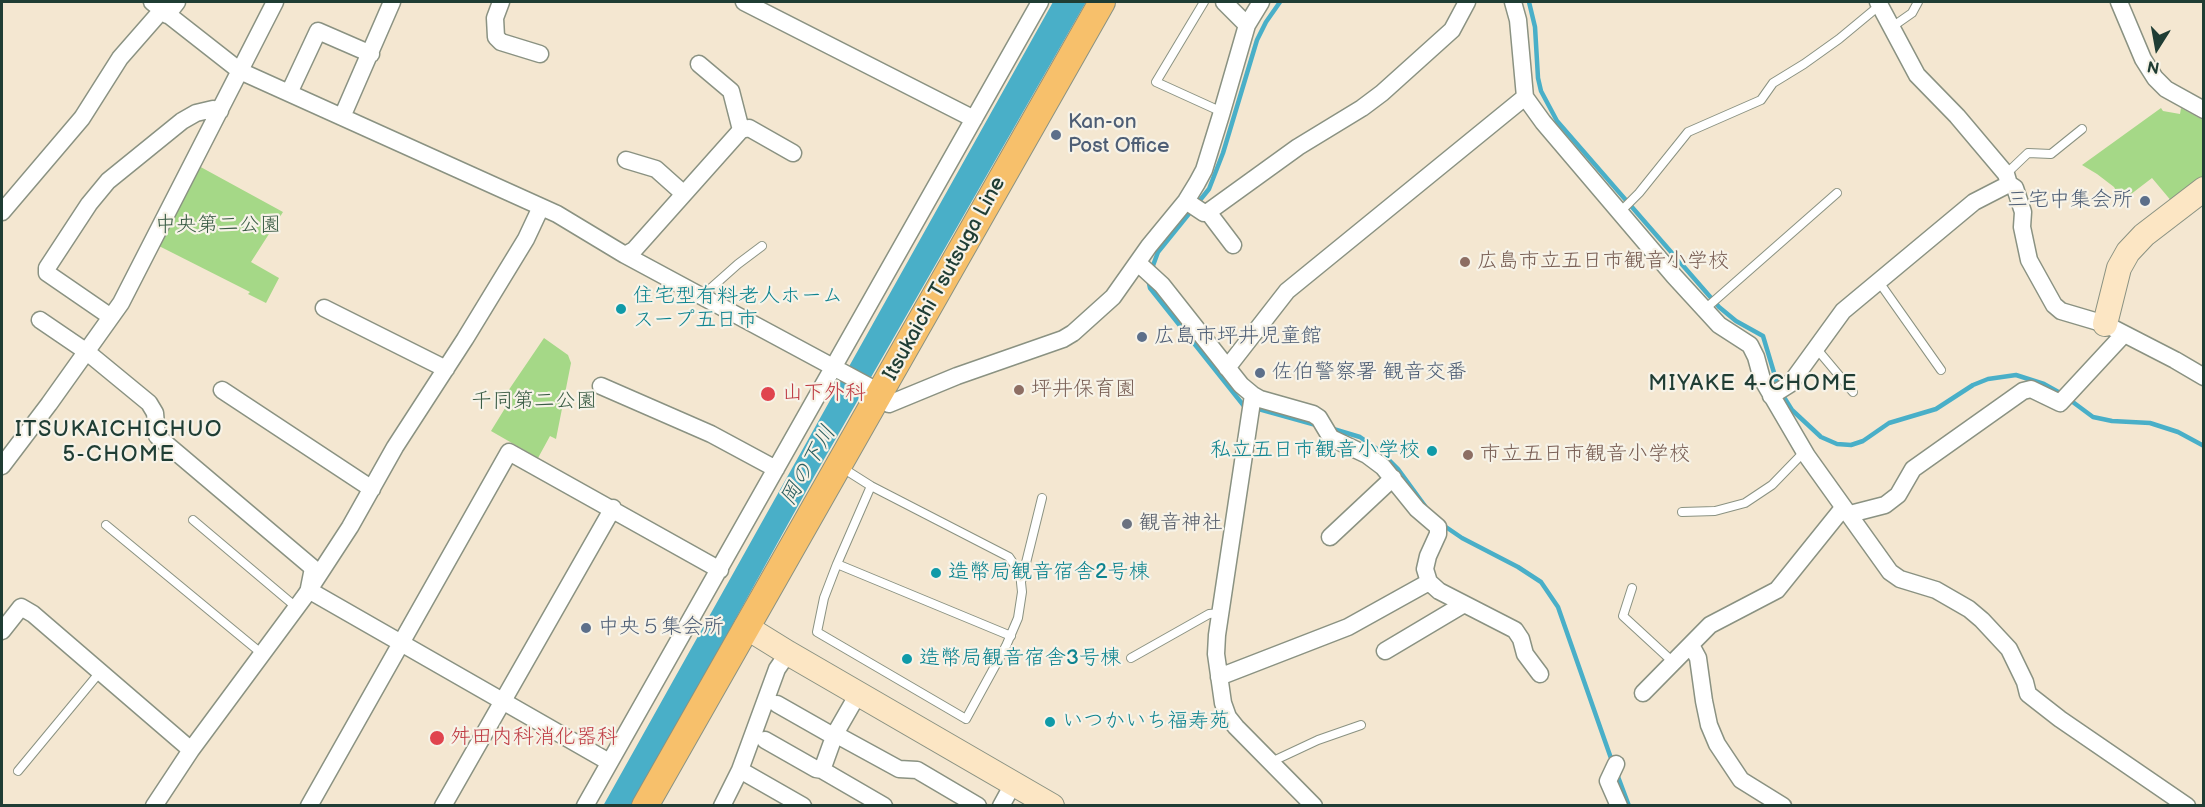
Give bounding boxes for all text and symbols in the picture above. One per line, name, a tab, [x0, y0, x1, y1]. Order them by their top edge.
north arrow	[2127, 18, 2187, 78]
text: N	[2146, 56, 2161, 77]
place label: Kan-on Post Office	[1068, 110, 1169, 160]
marker: Kan-on Post Office	[1049, 128, 1063, 142]
street label: Itsukaichi Tsutsuga Line	[878, 173, 1012, 385]
place label: 三宅中集会所	[2007, 188, 2133, 214]
marker: 三宅中集会所	[2138, 194, 2152, 208]
park label: 中央第二公園	[155, 213, 281, 239]
place label: 広島市立五日市観音小学校	[1477, 249, 1729, 275]
marker: 広島市立五日市観音小学校	[1458, 255, 1472, 269]
place label: 住宅型有料老人ホーム スープ五日市	[633, 284, 843, 334]
marker: 住宅型有料老人ホーム スープ五日市	[614, 302, 628, 316]
place label: 広島市坪井児童館	[1154, 324, 1322, 350]
marker: 広島市坪井児童館	[1135, 330, 1149, 344]
place label: 佐伯警察署 観音交番	[1272, 360, 1467, 386]
marker: 佐伯警察署 観音交番	[1253, 366, 1267, 380]
district label: MIYAKE 4-CHOME	[1648, 371, 1858, 397]
place label: 坪井保育園	[1031, 377, 1136, 403]
place label: 山下外科	[782, 381, 866, 407]
marker: 坪井保育園	[1012, 383, 1026, 397]
marker: 山下外科	[759, 385, 777, 403]
park label: 千同第二公園	[471, 389, 597, 415]
district label: ITSUKAICHICHUO 5-CHOME	[15, 417, 223, 469]
water label: 岡の下川	[776, 421, 842, 511]
place label: 私立五日市観音小学校	[1210, 438, 1420, 464]
place label: 市立五日市観音小学校	[1480, 442, 1690, 468]
marker: 私立五日市観音小学校	[1425, 444, 1439, 458]
marker: 市立五日市観音小学校	[1461, 448, 1475, 462]
place label: 観音神社	[1139, 511, 1223, 537]
marker: 観音神社	[1120, 517, 1134, 531]
place label: 造幣局観音宿舎2号棟	[948, 560, 1149, 586]
marker: 造幣局観音宿舎2号棟	[929, 566, 943, 580]
place label: 中央５集会所	[598, 615, 724, 641]
marker: 中央５集会所	[579, 621, 593, 635]
place label: 造幣局観音宿舎3号棟	[919, 646, 1121, 672]
marker: 造幣局観音宿舎3号棟	[900, 652, 914, 666]
place label: いつかいち福寿苑	[1062, 709, 1230, 735]
marker: いつかいち福寿苑	[1043, 715, 1057, 729]
place label: 舛田内科消化器科	[450, 725, 618, 751]
marker: 舛田内科消化器科	[428, 729, 446, 747]

